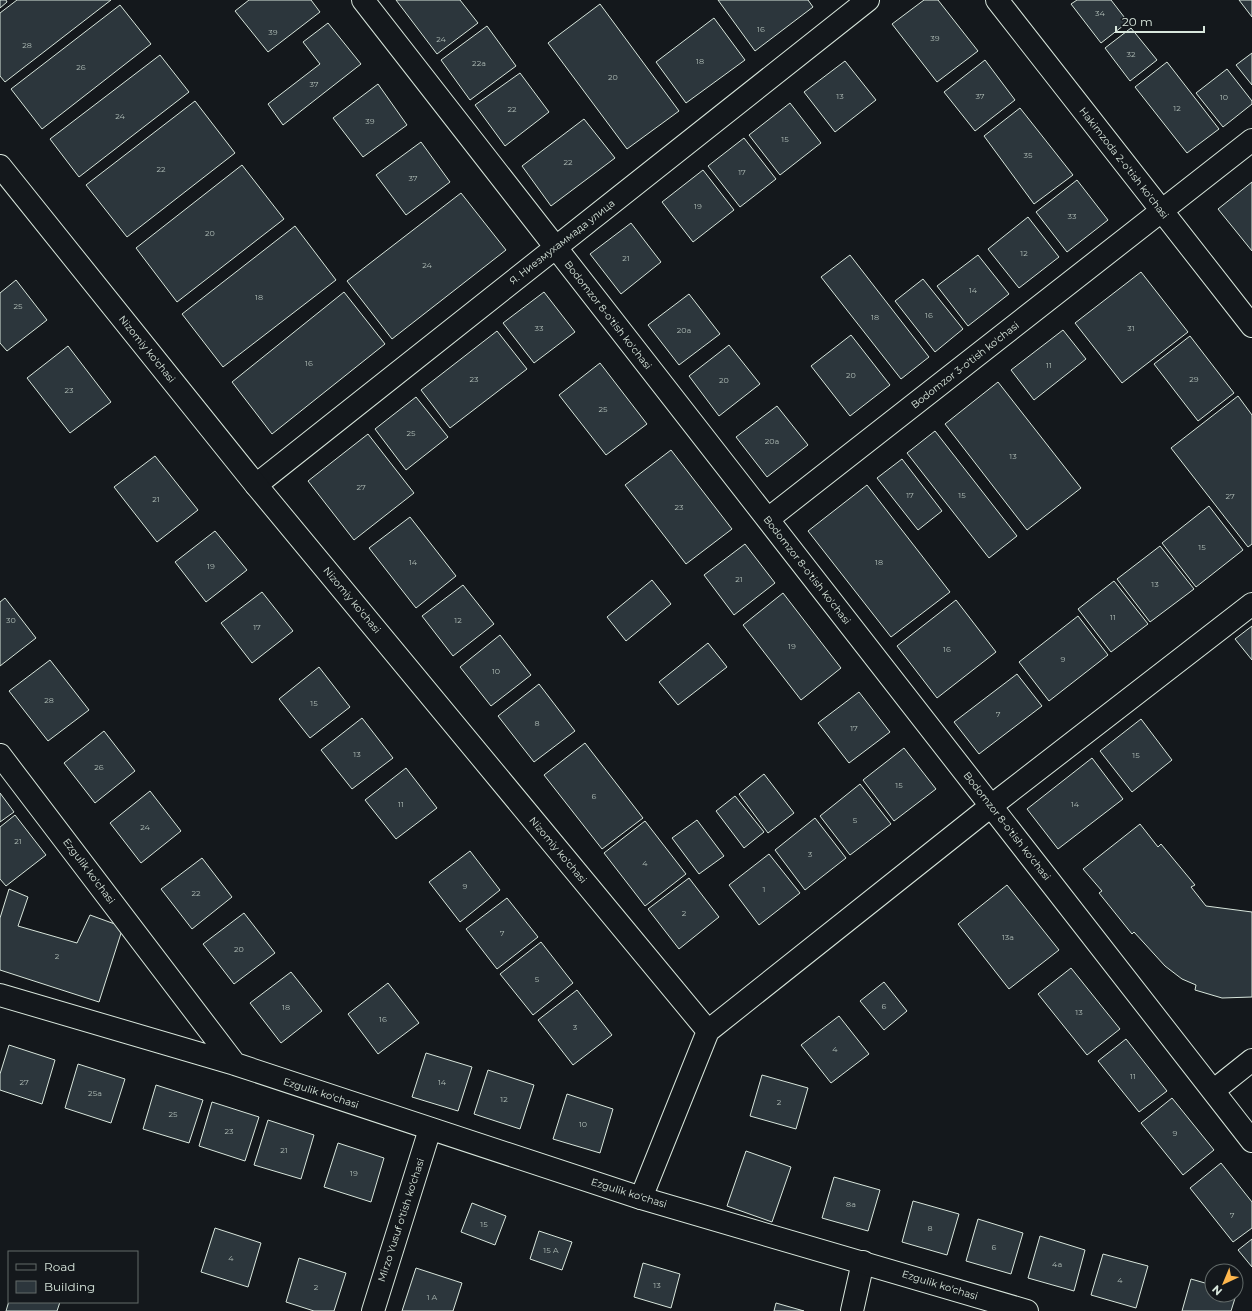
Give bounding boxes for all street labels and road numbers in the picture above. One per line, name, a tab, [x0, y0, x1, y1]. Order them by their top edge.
street label: Hakimzoda 2-o'tish ko'chasi	[1076, 105, 1172, 221]
street label: Я. Ниезмухаммада улица	[506, 197, 618, 287]
street label: Bodomzor 8-o'tish ko'chasi	[562, 258, 654, 372]
street label: Nizomiy ko'chasi	[116, 313, 178, 385]
street label: Bodomzor 3-o'tish ko'chasi	[908, 319, 1022, 411]
street label: Bodomzor 8-o'tish ko'chasi	[761, 513, 853, 627]
street label: Nizomiy ko'chasi	[320, 564, 384, 636]
street label: Bodomzor 8-o'tish ko'chasi	[961, 769, 1053, 883]
street label: Nizomiy ko'chasi	[526, 814, 590, 886]
street label: Ezgulik ko'chasi	[60, 836, 118, 906]
street label: Ezgulik ko'chasi	[282, 1075, 360, 1111]
street label: Mirzo Yusuf o'tish ko'chasi	[375, 1157, 427, 1283]
street label: Ezgulik ko'chasi	[589, 1175, 669, 1211]
street label: Ezgulik ko'chasi	[900, 1267, 980, 1303]

